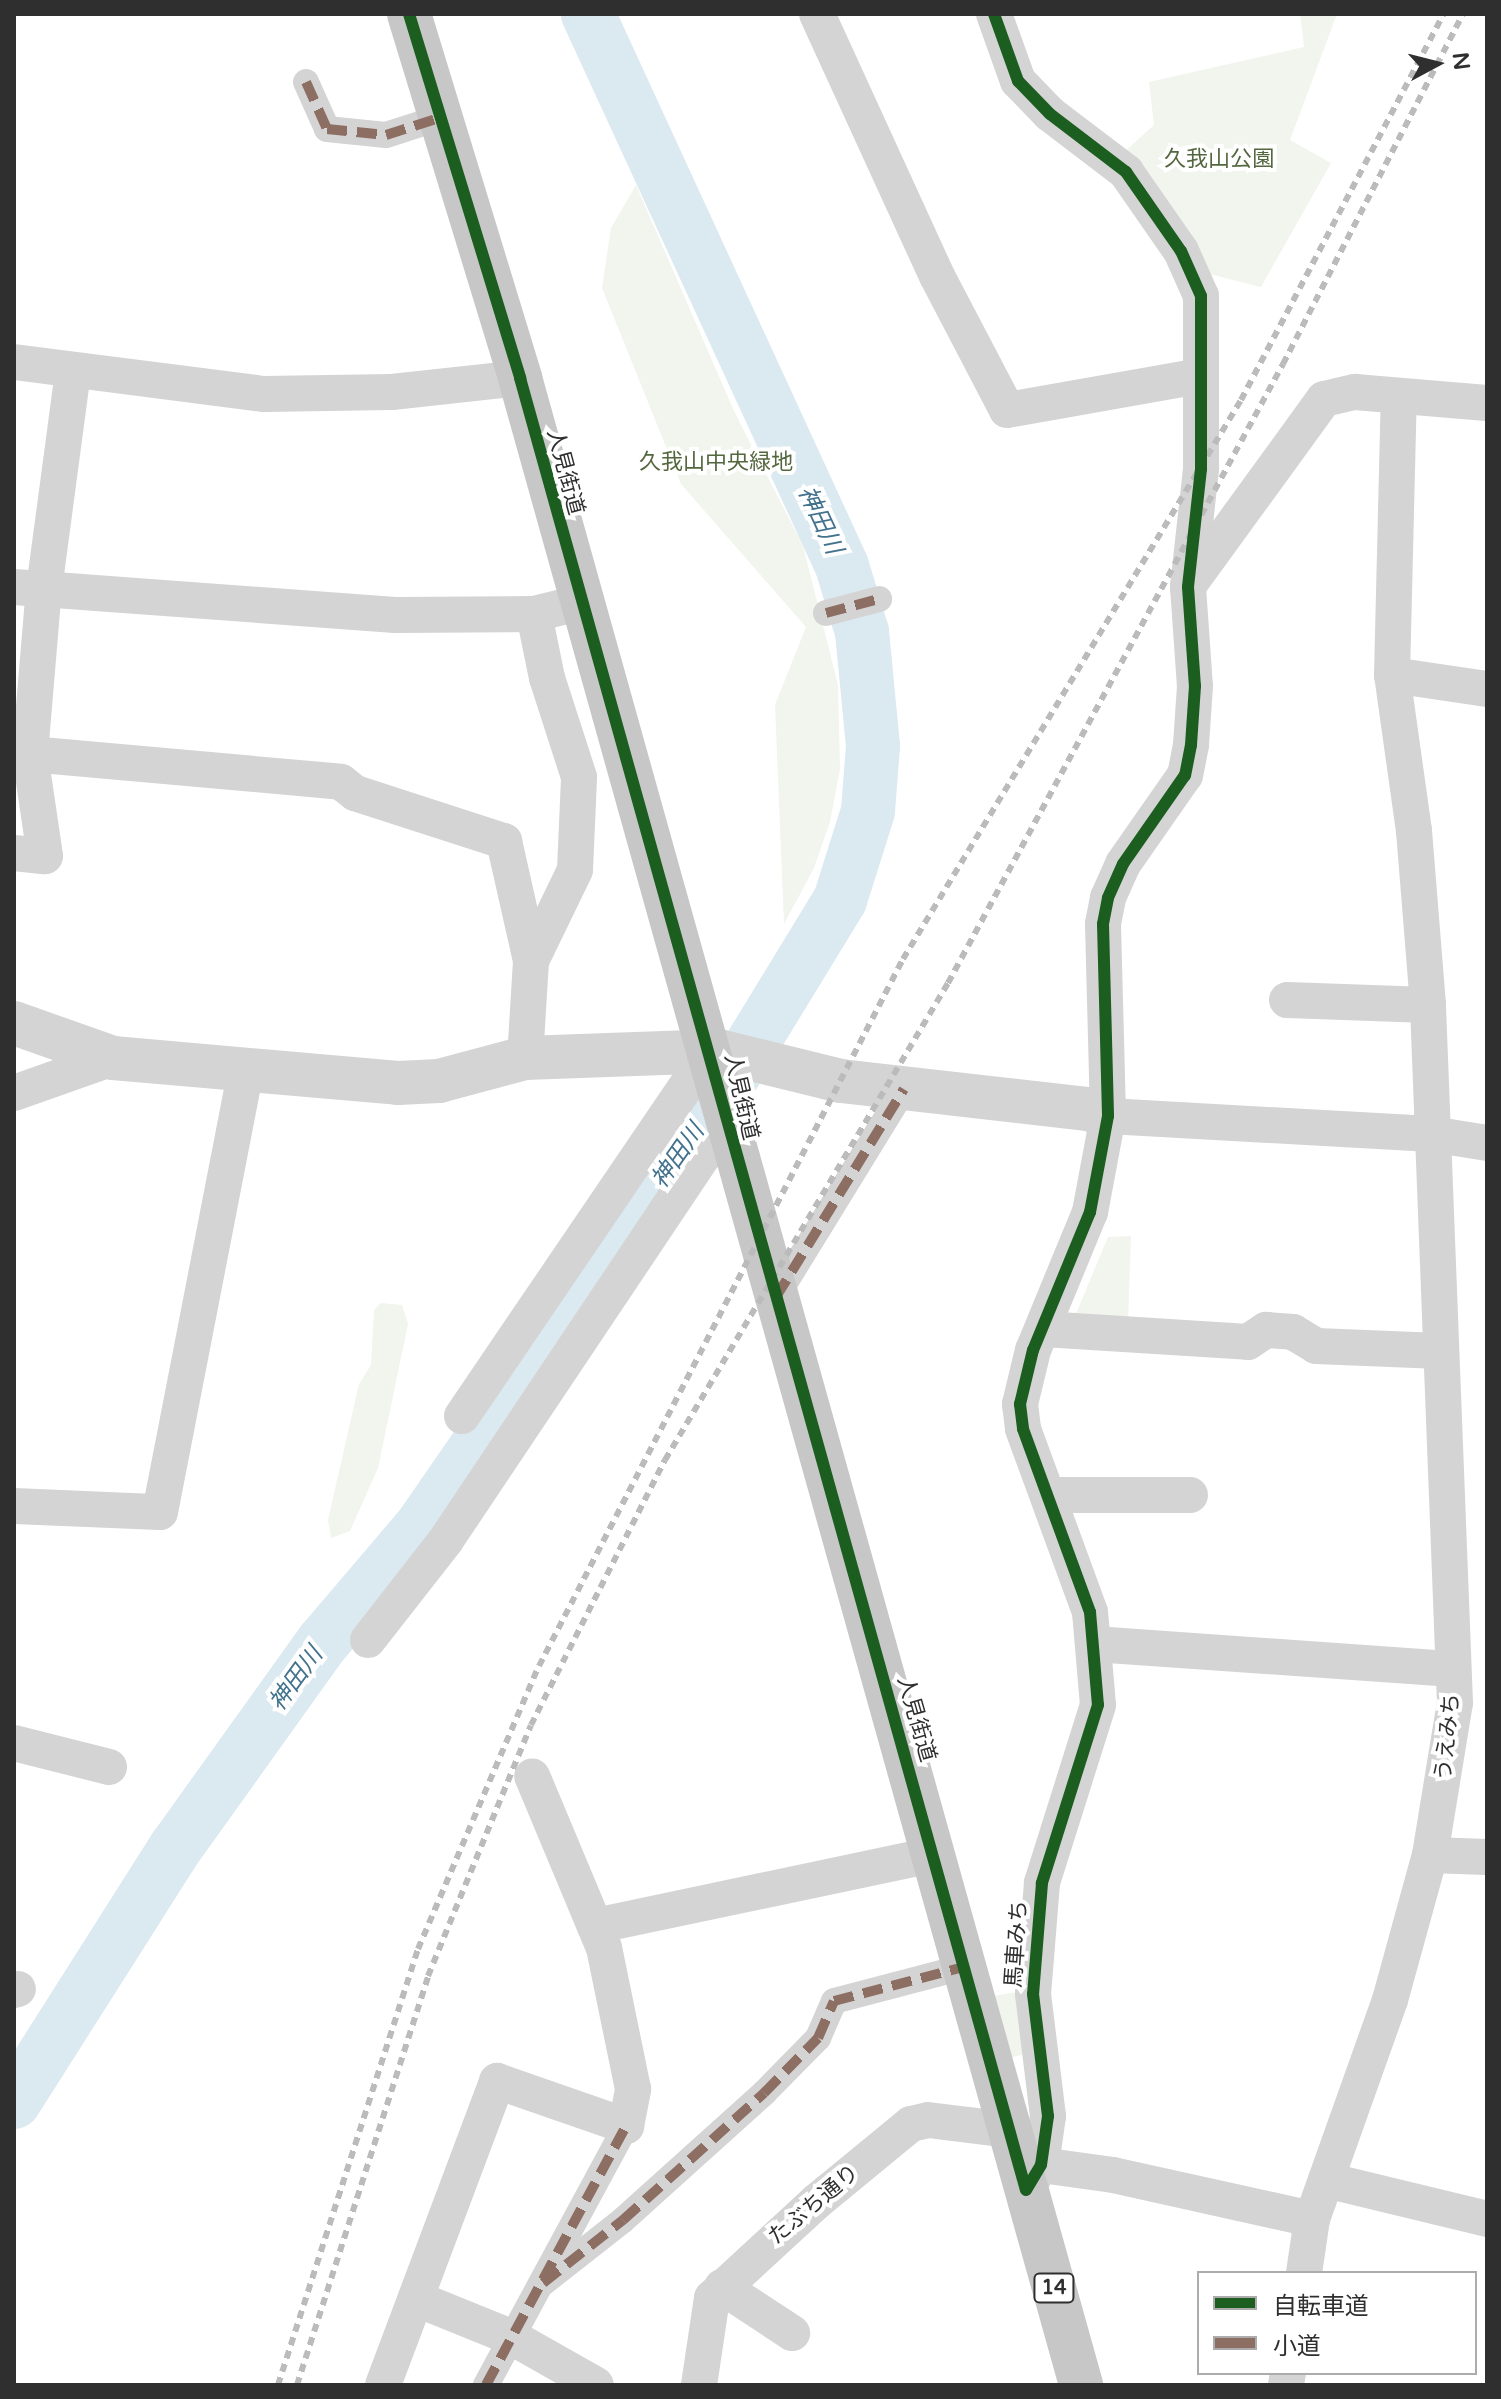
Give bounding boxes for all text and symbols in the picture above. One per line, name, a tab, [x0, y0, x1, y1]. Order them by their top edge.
north arrow	[1397, 24, 1477, 104]
text: N	[1447, 51, 1475, 71]
park label: 久我山公園	[1164, 147, 1274, 173]
street label: 人見街道	[541, 426, 589, 518]
park label: 久我山中央緑地	[639, 450, 793, 476]
water label: 神田川	[792, 481, 848, 559]
street label: 人見街道	[718, 1051, 764, 1143]
water label: 神田川	[646, 1118, 710, 1194]
water label: 神田川	[263, 1641, 329, 1717]
street label: 人見街道	[891, 1673, 941, 1765]
street label: うえみち	[1430, 1692, 1466, 1782]
street label: 馬車みち	[1001, 1899, 1033, 1989]
street label: たぶち通り	[763, 2160, 865, 2250]
legend	[1197, 2271, 1477, 2375]
road number: 14	[1032, 2272, 1076, 2304]
text: 自転車道	[1273, 2292, 1369, 2321]
text: 小道	[1273, 2332, 1321, 2361]

